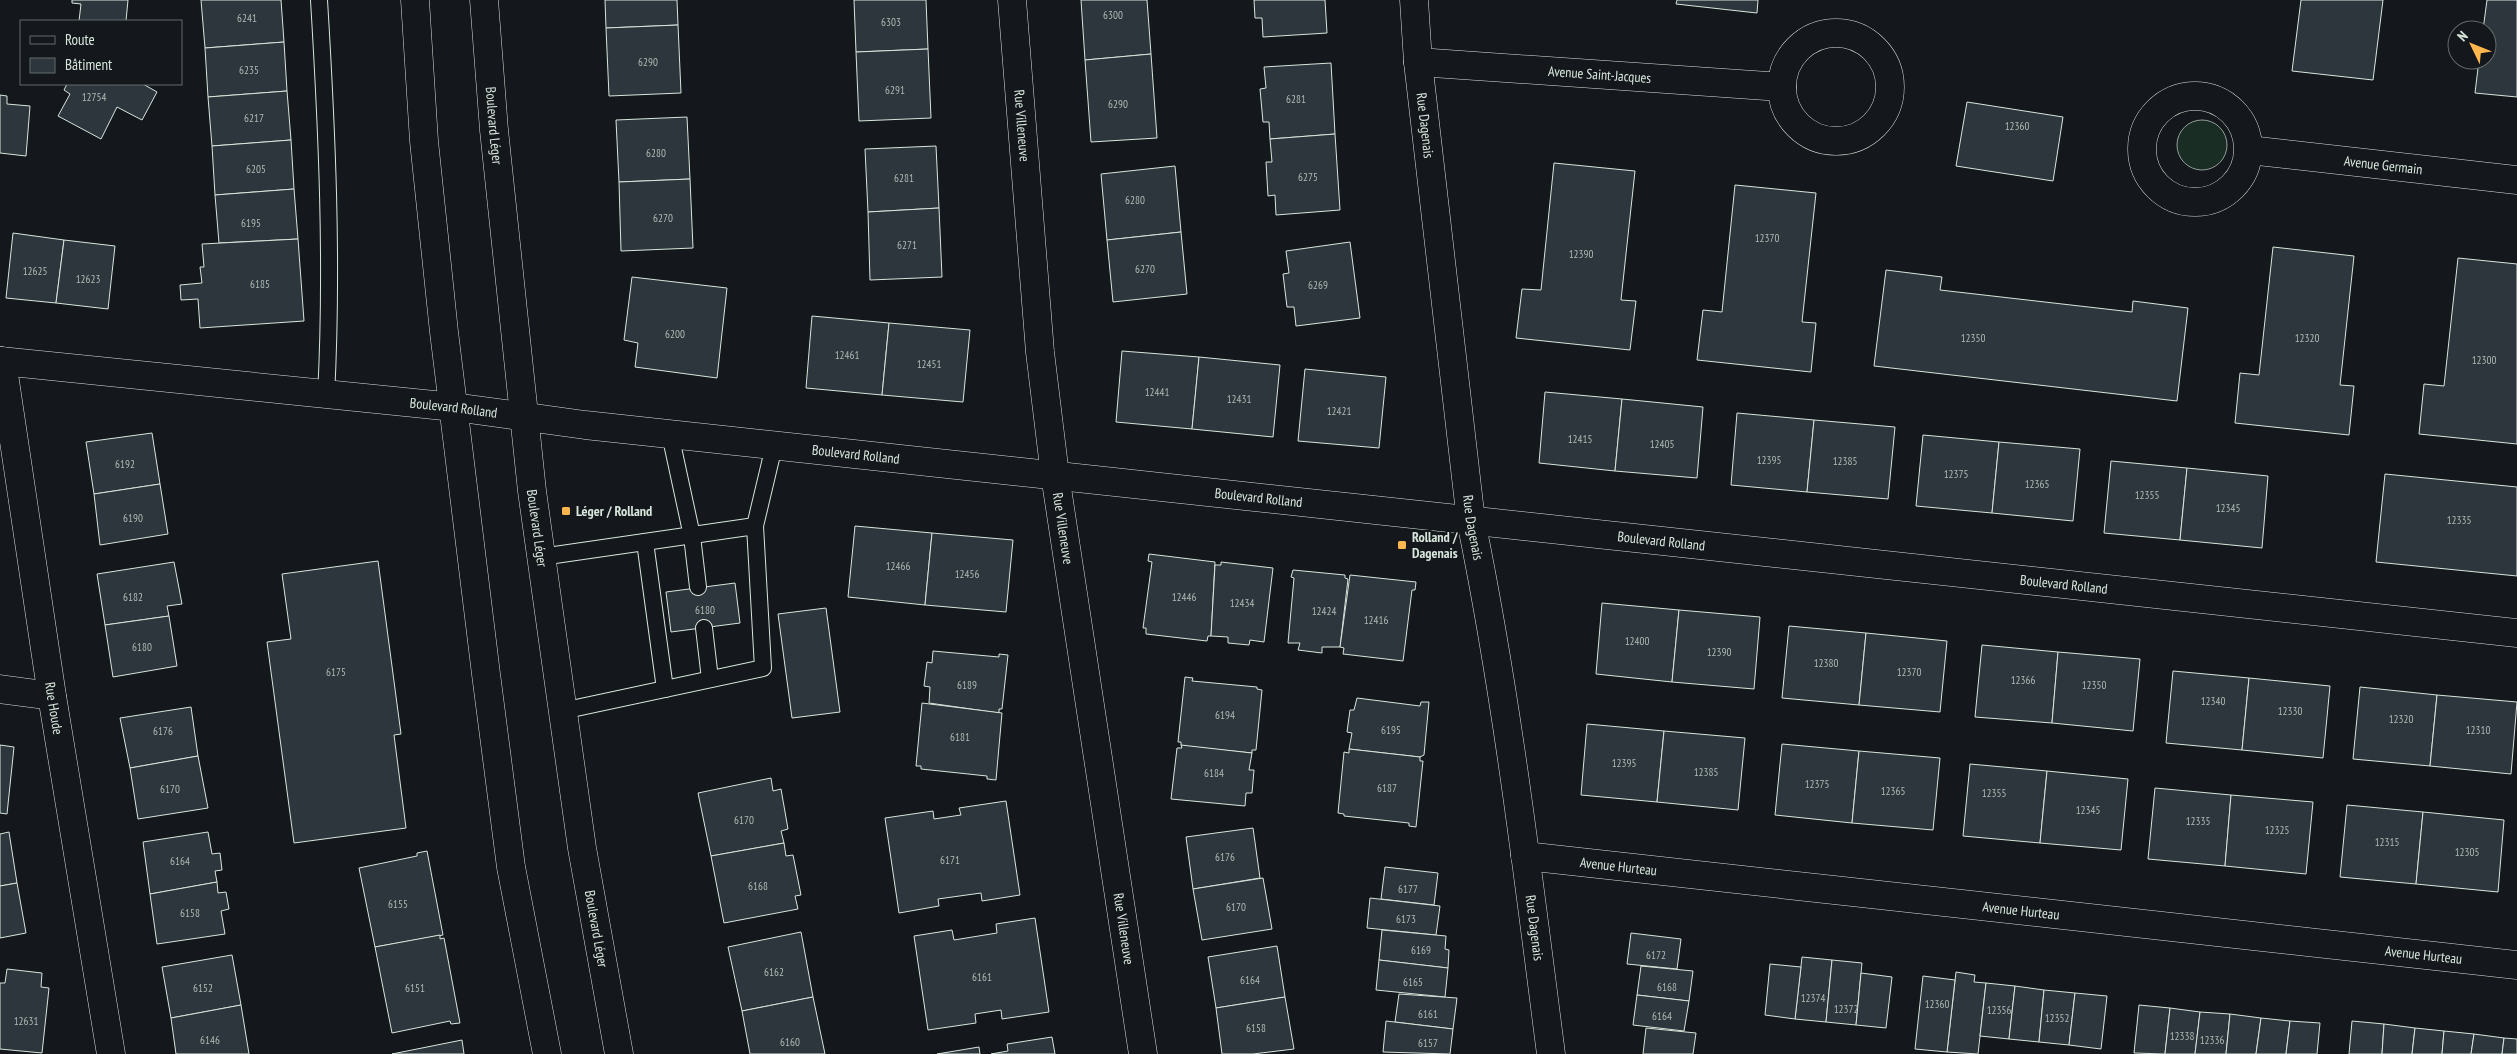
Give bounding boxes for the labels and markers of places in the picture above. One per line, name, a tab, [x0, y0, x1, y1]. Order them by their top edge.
place label: Léger / Rolland	[576, 502, 652, 520]
marker: Léger / Rolland	[560, 505, 572, 517]
place label: Rolland / Dagenais	[1412, 528, 1459, 562]
marker: Rolland / Dagenais	[1396, 539, 1408, 551]

